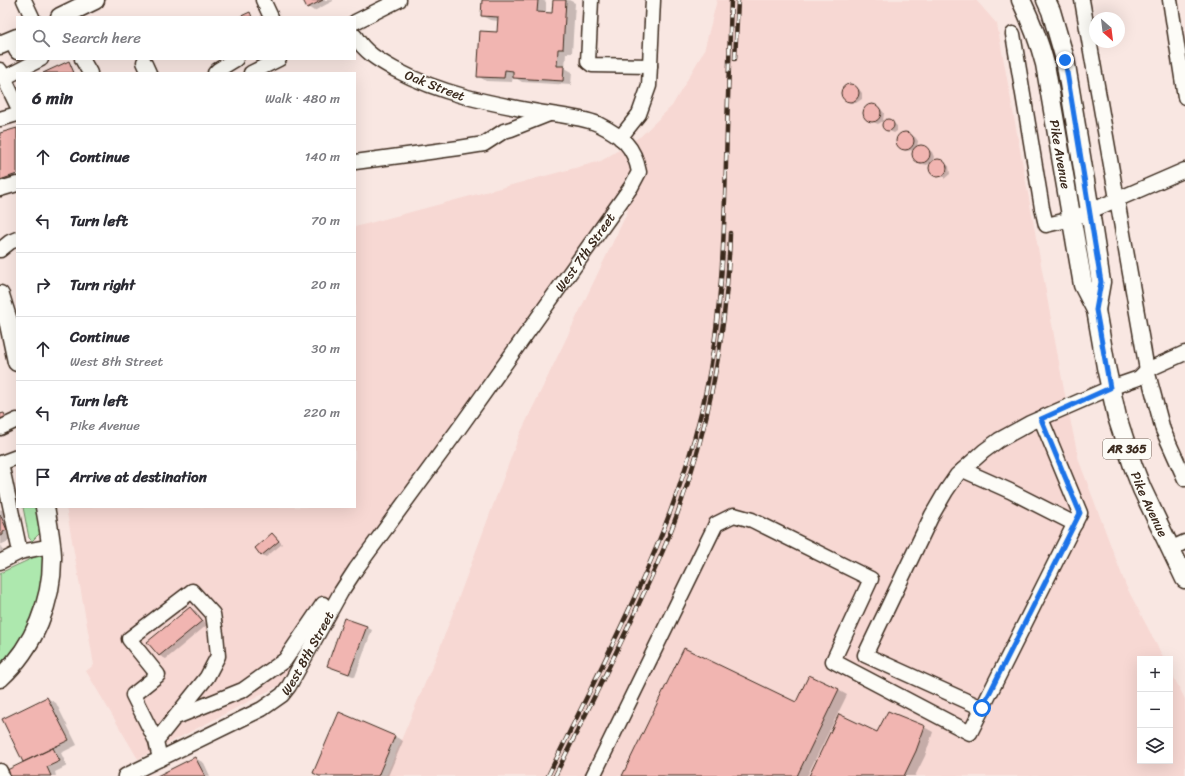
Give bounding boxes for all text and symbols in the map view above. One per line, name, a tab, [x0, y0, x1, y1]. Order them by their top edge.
north arrow	[1089, 12, 1125, 48]
search box	[16, 16, 356, 60]
text: Search here	[62, 25, 141, 51]
icon: search	[30, 27, 52, 49]
route end	[1056, 51, 1074, 69]
street label: Oak Street	[401, 63, 469, 108]
text: 6 min	[32, 83, 73, 113]
text: Walk · 480 m	[265, 87, 340, 110]
street label: Pike Avenue	[1043, 118, 1077, 191]
text: Continue	[70, 144, 130, 170]
text: 140 m	[305, 145, 340, 168]
icon: ahead	[32, 146, 54, 168]
text: Turn left	[70, 208, 128, 234]
street label: West 7th Street	[549, 208, 622, 297]
text: 70 m	[311, 209, 340, 232]
icon: left	[32, 210, 54, 232]
text: Turn right	[70, 272, 135, 298]
text: 20 m	[311, 273, 340, 296]
icon: right	[32, 274, 54, 296]
text: Continue	[70, 324, 130, 350]
text: 30 m	[311, 337, 340, 360]
icon: ahead	[32, 338, 54, 360]
text: West 8th Street	[70, 350, 163, 373]
text: Turn left	[70, 388, 128, 414]
text: 220 m	[303, 401, 340, 424]
icon: left	[32, 402, 54, 424]
text: Pike Avenue	[70, 414, 140, 437]
road number: AR 365	[1103, 439, 1151, 459]
text: Arrive at destination	[70, 464, 207, 490]
icon: arrive	[32, 466, 54, 488]
street label: Pike Avenue	[1124, 468, 1174, 541]
street label: West 8th Street	[275, 607, 340, 700]
map controls	[1137, 656, 1173, 764]
button: +	[1137, 656, 1173, 692]
button: −	[1137, 692, 1173, 728]
route start	[973, 699, 991, 717]
button: layers	[1137, 728, 1173, 764]

